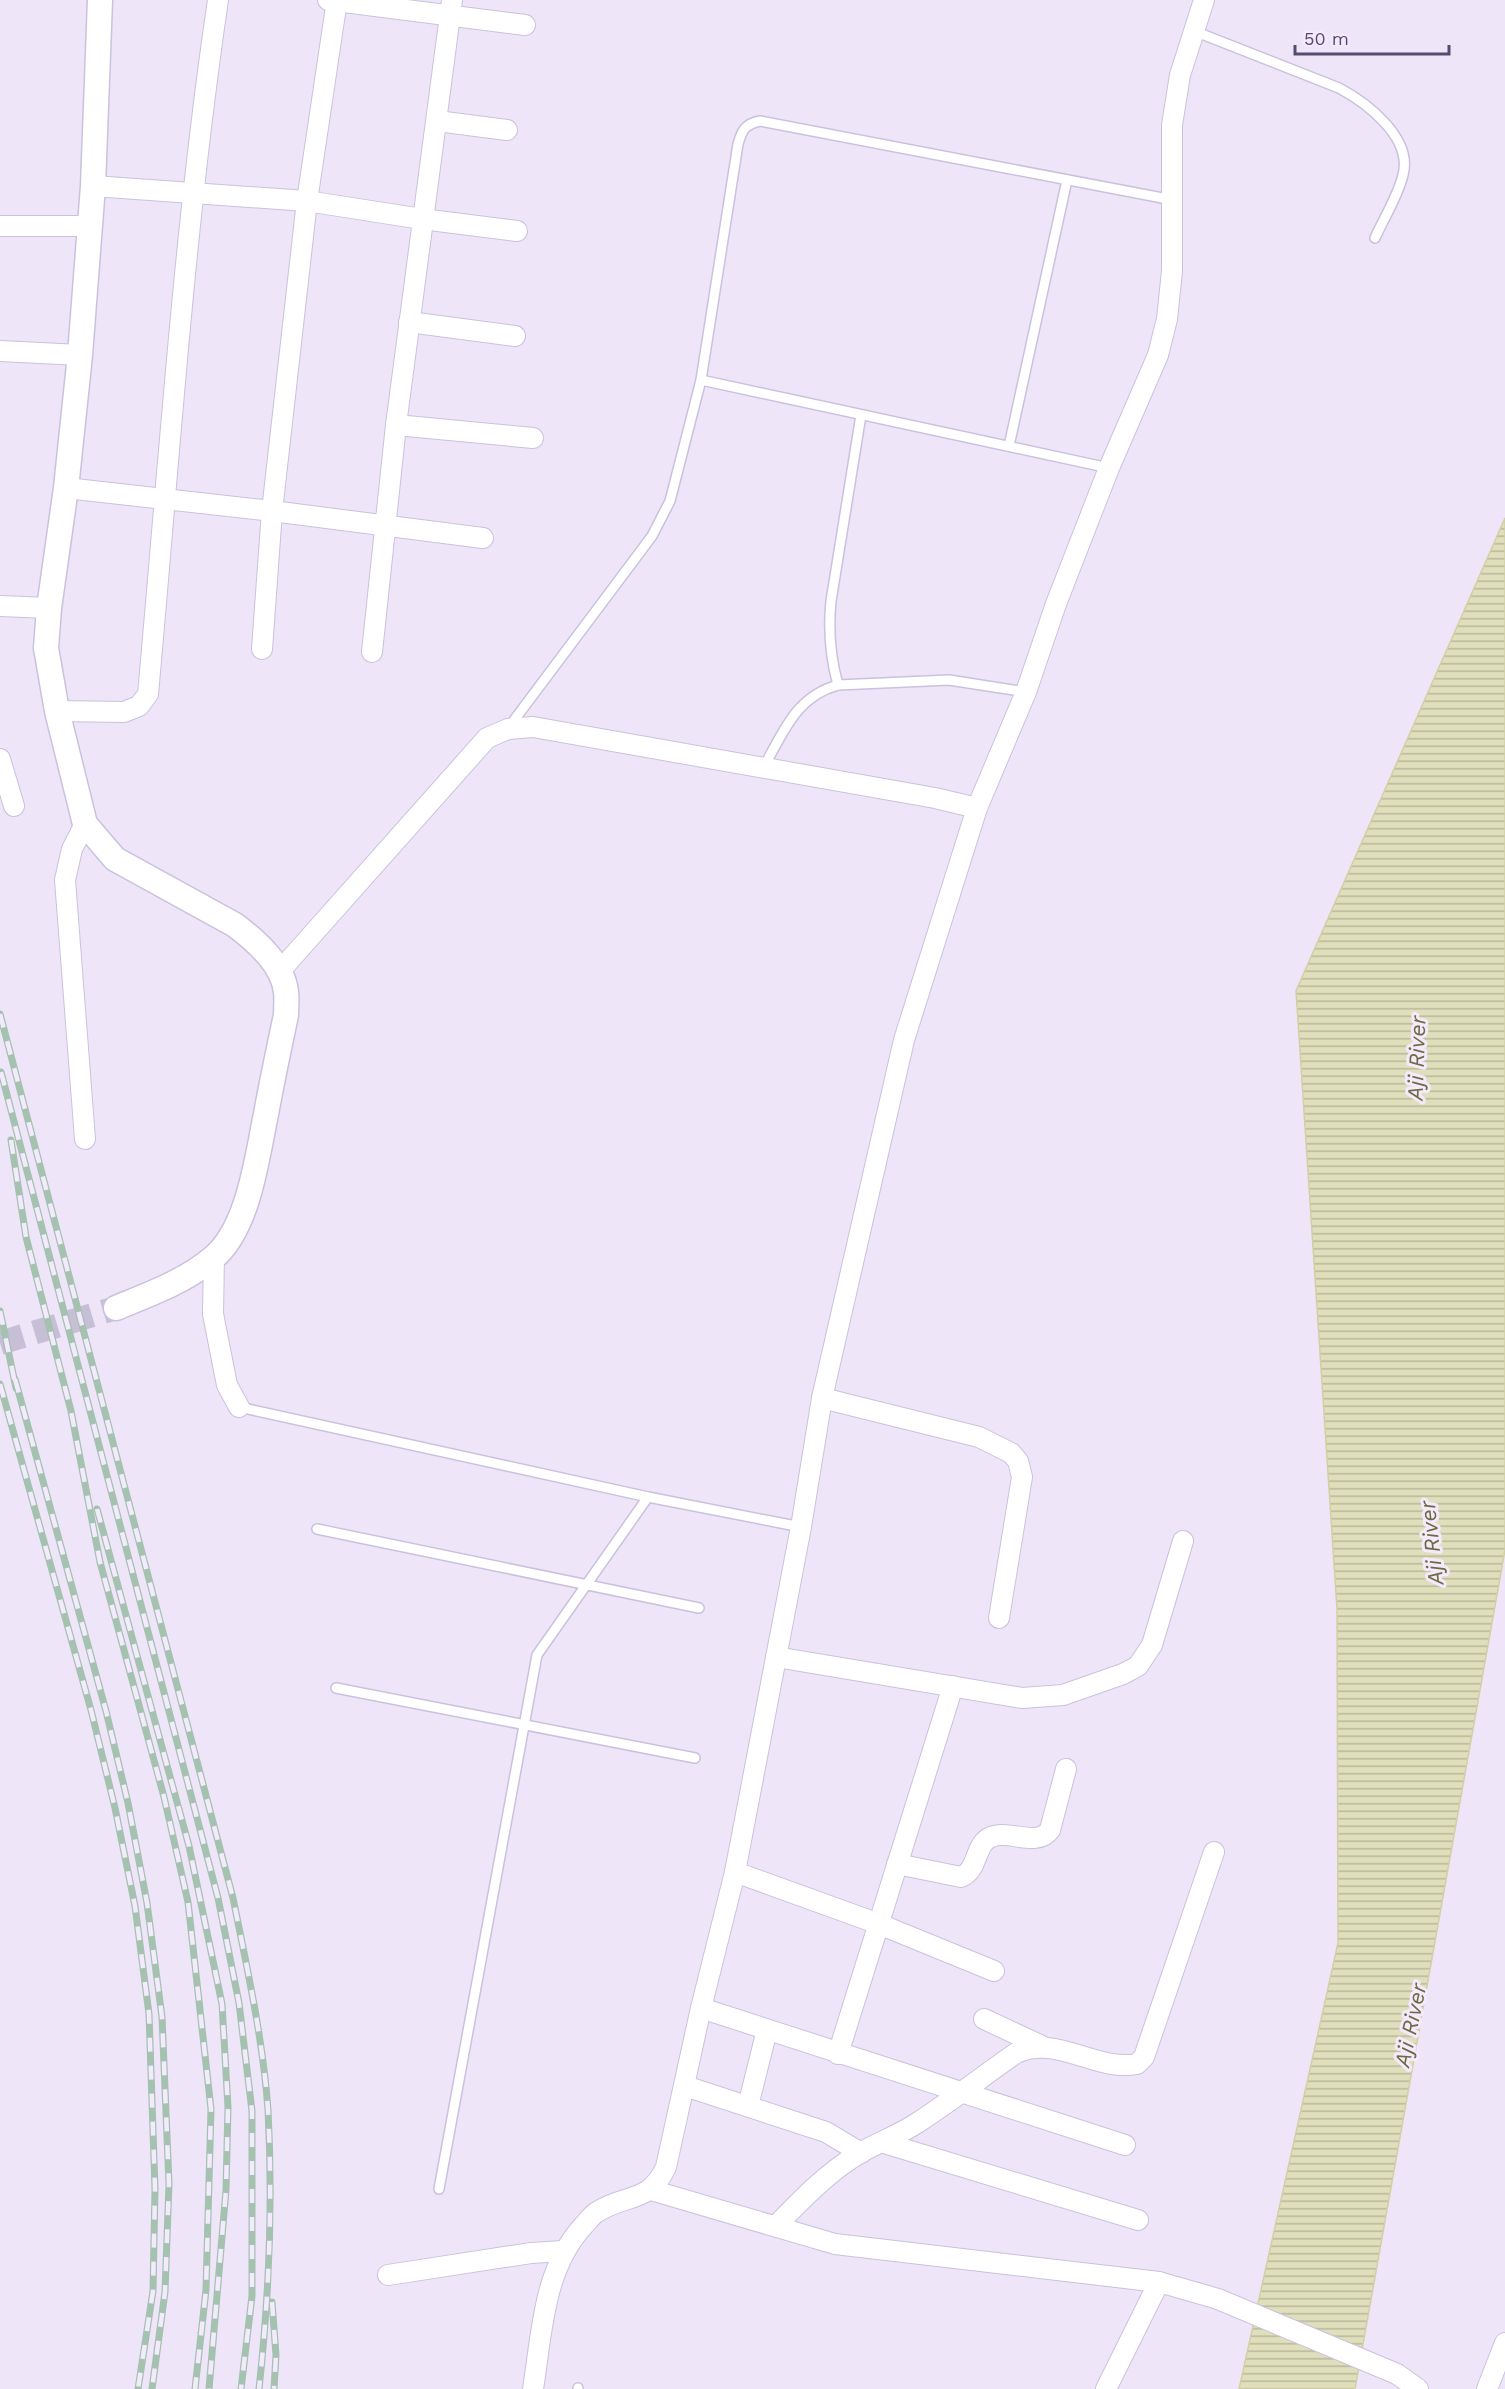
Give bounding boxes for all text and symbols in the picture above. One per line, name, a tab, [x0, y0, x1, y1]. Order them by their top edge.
scale bar	[1295, 18, 1450, 56]
text: 50 m	[1304, 28, 1349, 49]
water label: Aji River	[1402, 1014, 1431, 1102]
water label: Aji River	[1414, 1498, 1448, 1587]
water label: Aji River	[1389, 1980, 1432, 2070]

